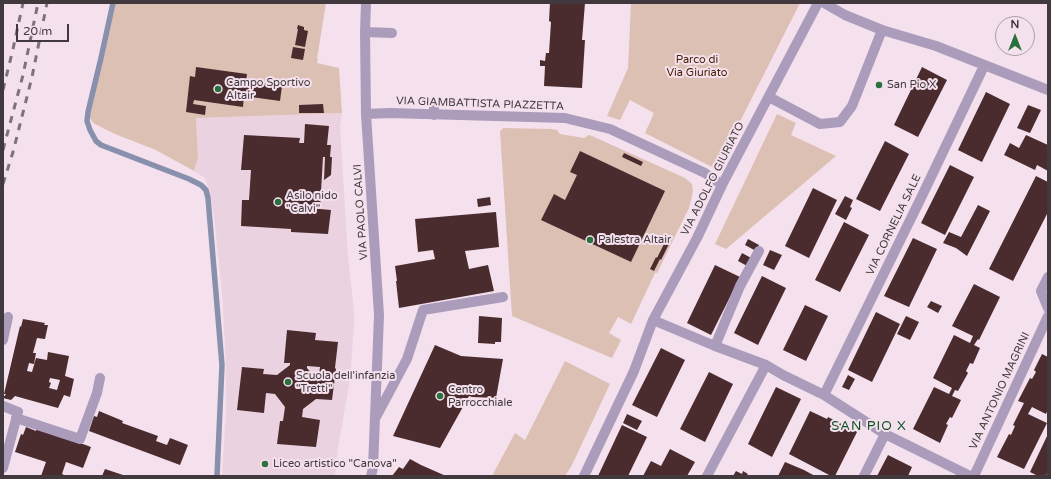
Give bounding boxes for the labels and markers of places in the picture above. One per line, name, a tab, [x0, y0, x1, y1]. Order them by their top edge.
place label: Campo Sportivo Altair	[226, 76, 310, 102]
place label: San Pio X	[887, 78, 936, 92]
marker: San Pio X	[874, 80, 884, 90]
marker: Campo Sportivo Altair	[213, 84, 223, 94]
place label: Asilo nido "Calvi"	[286, 189, 338, 215]
marker: Asilo nido "Calvi"	[273, 197, 283, 207]
place label: Palestra Altair	[598, 233, 671, 247]
marker: Palestra Altair	[585, 235, 595, 245]
place label: Scuola dell'infanzia "Tretti"	[296, 369, 395, 395]
marker: Scuola dell'infanzia "Tretti"	[283, 377, 293, 387]
place label: Centro Parrocchiale	[448, 383, 513, 409]
marker: Centro Parrocchiale	[435, 391, 445, 401]
place label: Liceo artistico "Canova"	[273, 457, 397, 471]
marker: Liceo artistico "Canova"	[260, 459, 270, 469]

